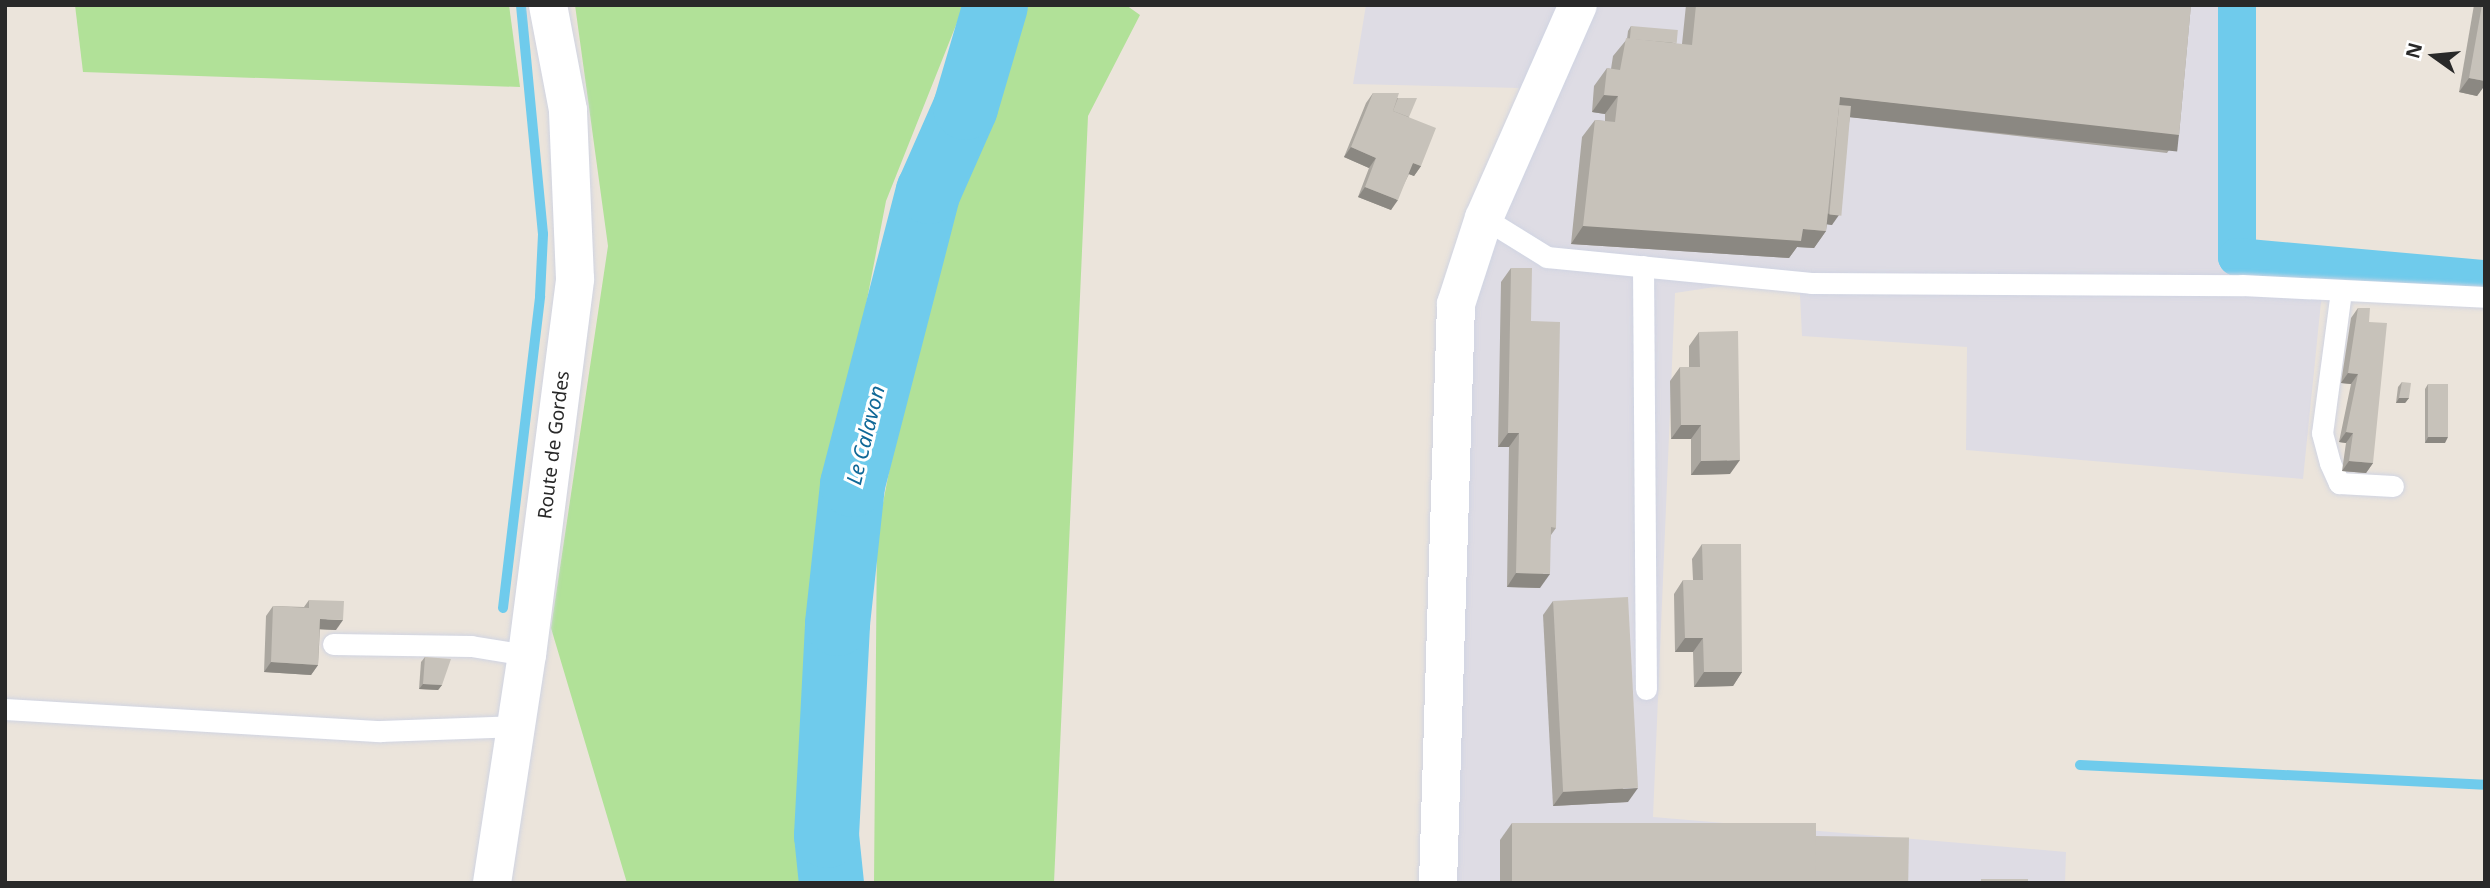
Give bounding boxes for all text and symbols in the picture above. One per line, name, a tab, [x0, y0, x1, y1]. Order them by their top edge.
north arrow	[2399, 21, 2469, 91]
text: N	[2399, 40, 2428, 61]
street label: Route de Gordes	[534, 370, 574, 520]
water label: Le Calavon	[841, 383, 889, 487]

